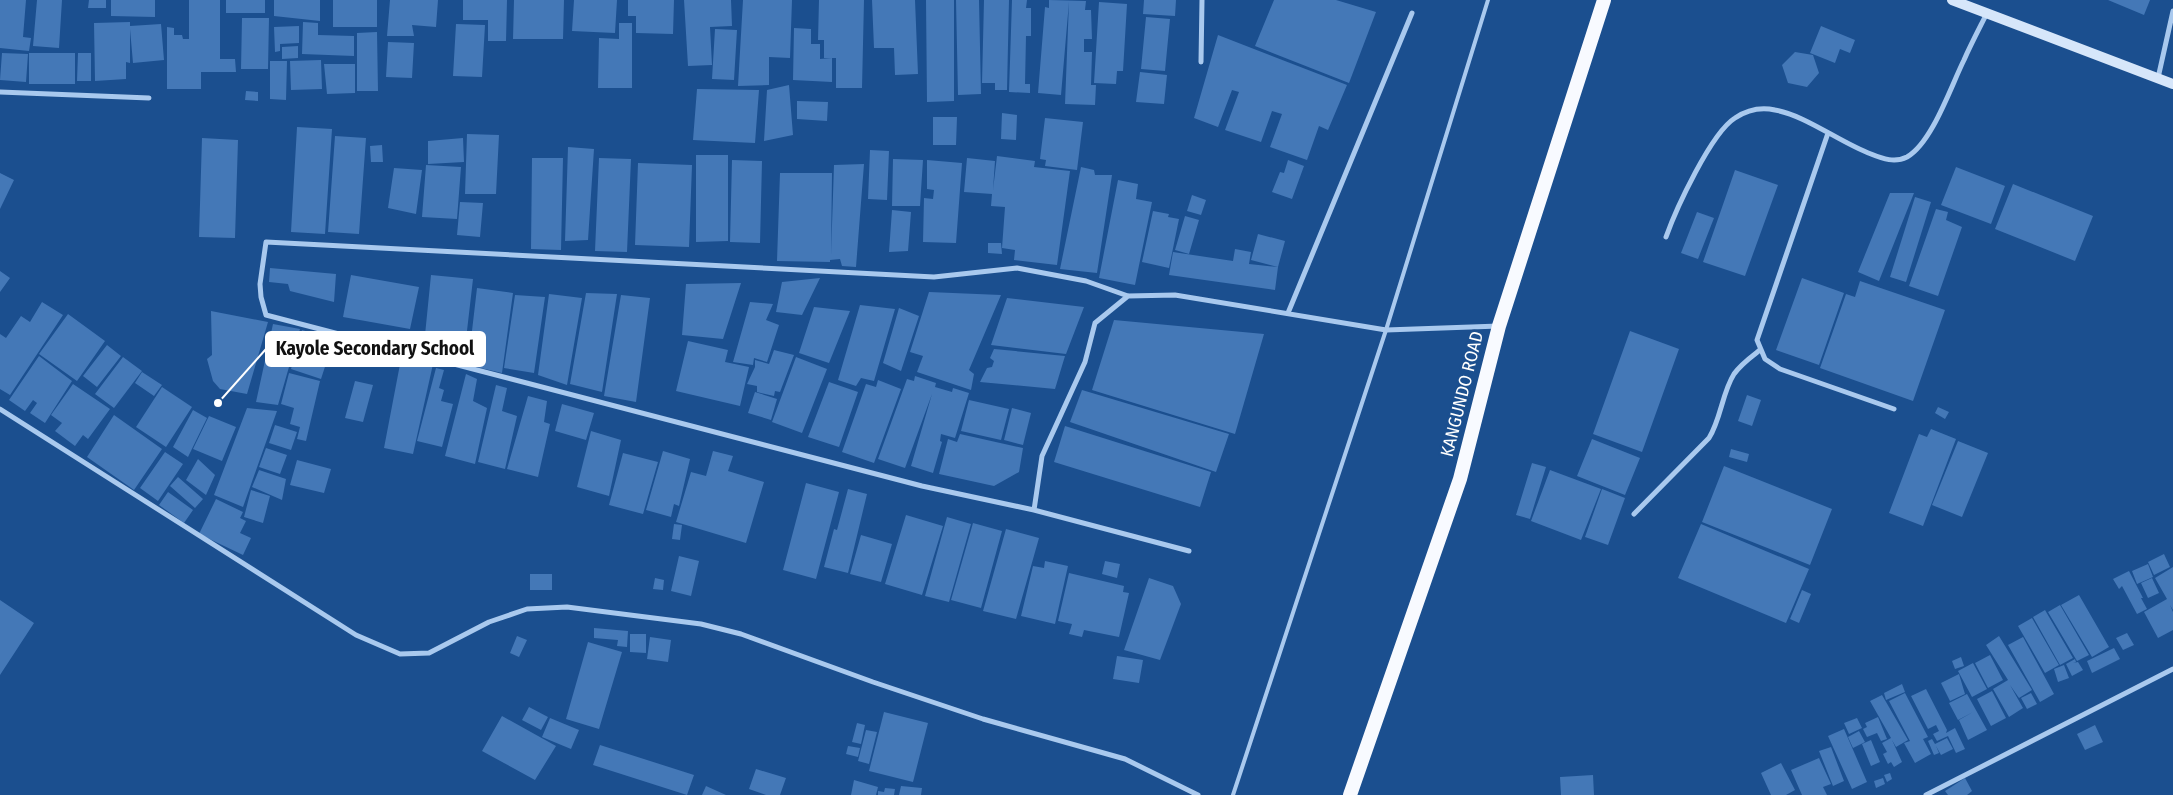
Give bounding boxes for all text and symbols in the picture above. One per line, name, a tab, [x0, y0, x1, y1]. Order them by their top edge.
street label: KANGUNDO ROAD	[1436, 329, 1488, 459]
callout: Kayole Secondary School	[266, 332, 485, 366]
text: Kayole Secondary School	[276, 337, 475, 360]

